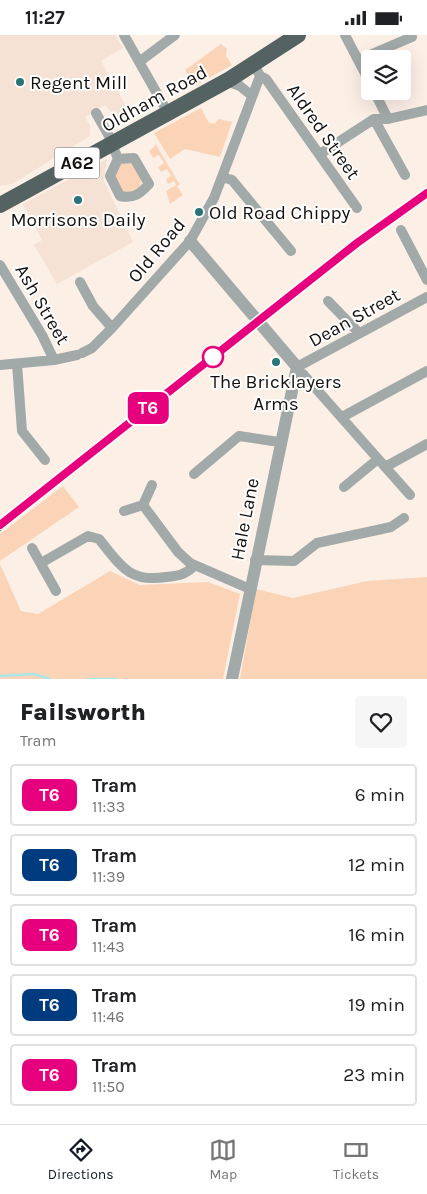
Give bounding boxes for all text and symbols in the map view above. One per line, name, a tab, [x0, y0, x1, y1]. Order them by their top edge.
text: 11:27	[25, 7, 65, 29]
map controls	[361, 50, 411, 100]
button: layers	[361, 50, 411, 100]
street label: Oldham Road	[98, 61, 211, 137]
place label: Regent Mill	[30, 72, 127, 94]
marker: Regent Mill	[14, 76, 26, 88]
street label: Aldred Street	[282, 79, 364, 184]
road number: A62	[54, 147, 100, 179]
marker: Morrisons Daily	[72, 194, 84, 206]
place label: Old Road Chippy	[209, 202, 351, 224]
marker: Old Road Chippy	[193, 206, 205, 218]
place label: Morrisons Daily	[10, 209, 146, 231]
street label: Old Road	[124, 214, 190, 287]
street label: Ash Street	[10, 260, 74, 349]
street label: Dean Street	[305, 284, 404, 352]
unlabelled marker	[202, 346, 224, 368]
marker: The Bricklayers Arms	[270, 356, 282, 368]
place label: The Bricklayers Arms	[210, 371, 342, 415]
line badge: T6	[126, 392, 170, 424]
text: T6	[138, 397, 158, 419]
street label: Hale Lane	[226, 476, 264, 562]
button: heart	[355, 696, 407, 748]
text: Failsworth	[20, 698, 146, 726]
text: Tram	[20, 731, 56, 750]
text: Tram	[92, 775, 137, 797]
text: T6	[39, 784, 60, 806]
text: 6 min	[355, 784, 405, 806]
text: 11:33	[92, 797, 125, 816]
text: Tram	[92, 845, 137, 867]
text: T6	[39, 854, 60, 876]
text: 12 min	[348, 854, 405, 876]
text: 11:39	[92, 867, 125, 886]
text: Tram	[92, 915, 137, 937]
text: T6	[39, 924, 60, 946]
text: 16 min	[348, 924, 405, 946]
text: 11:43	[92, 937, 125, 956]
text: Tram	[92, 985, 137, 1007]
text: T6	[39, 994, 60, 1016]
text: 19 min	[348, 994, 405, 1016]
text: 11:46	[92, 1007, 124, 1026]
text: Tram	[92, 1055, 137, 1077]
text: T6	[39, 1064, 60, 1086]
text: 23 min	[343, 1064, 405, 1086]
text: 11:50	[92, 1077, 125, 1096]
tab: Directions	[48, 1136, 114, 1183]
tab: Map	[209, 1136, 237, 1183]
tab: Tickets	[333, 1136, 379, 1183]

